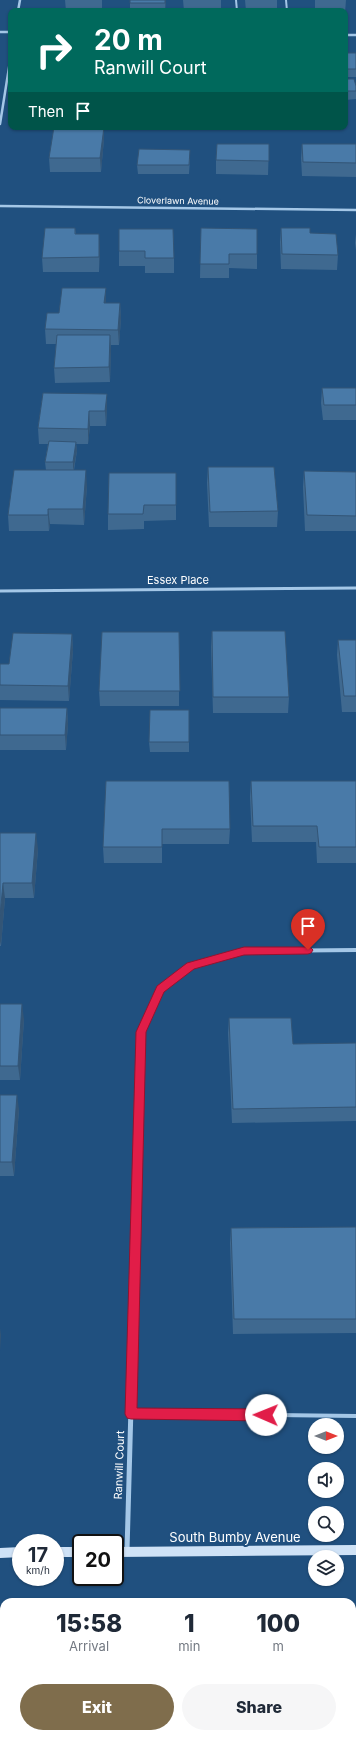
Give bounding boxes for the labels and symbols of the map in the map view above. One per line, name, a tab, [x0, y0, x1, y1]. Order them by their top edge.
street label: Cloverlawn Avenue	[137, 194, 219, 207]
street label: Essex Place	[147, 573, 209, 587]
pin	[291, 909, 325, 950]
position arrow	[245, 1394, 287, 1436]
north arrow	[308, 1418, 344, 1454]
street label: Ranwill Court	[111, 1430, 127, 1500]
street label: South Bumby Avenue	[169, 1529, 301, 1545]
speed limit sign: 20	[72, 1534, 124, 1586]

